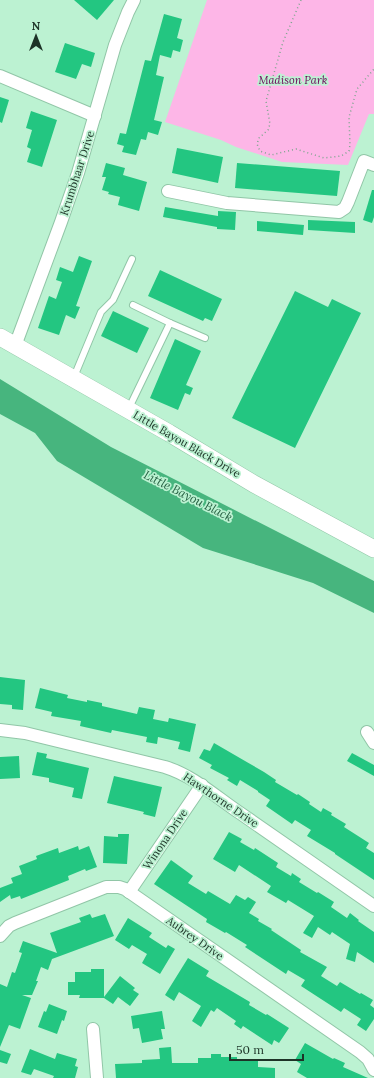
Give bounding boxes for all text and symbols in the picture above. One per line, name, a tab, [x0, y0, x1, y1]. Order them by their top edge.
north arrow	[16, 16, 56, 56]
text: N	[32, 19, 41, 33]
park label: Madison Park	[259, 73, 328, 87]
street label: Krumbhaar Drive	[57, 129, 97, 217]
street label: Little Bayou Black Drive	[131, 408, 243, 480]
water label: Little Bayou Black	[141, 467, 235, 524]
street label: Hawthorne Drive	[181, 770, 261, 830]
street label: Winona Drive	[140, 806, 190, 872]
street label: Aubrey Drive	[163, 913, 226, 963]
scale bar	[230, 1036, 303, 1062]
text: 50 m	[236, 1042, 264, 1057]

